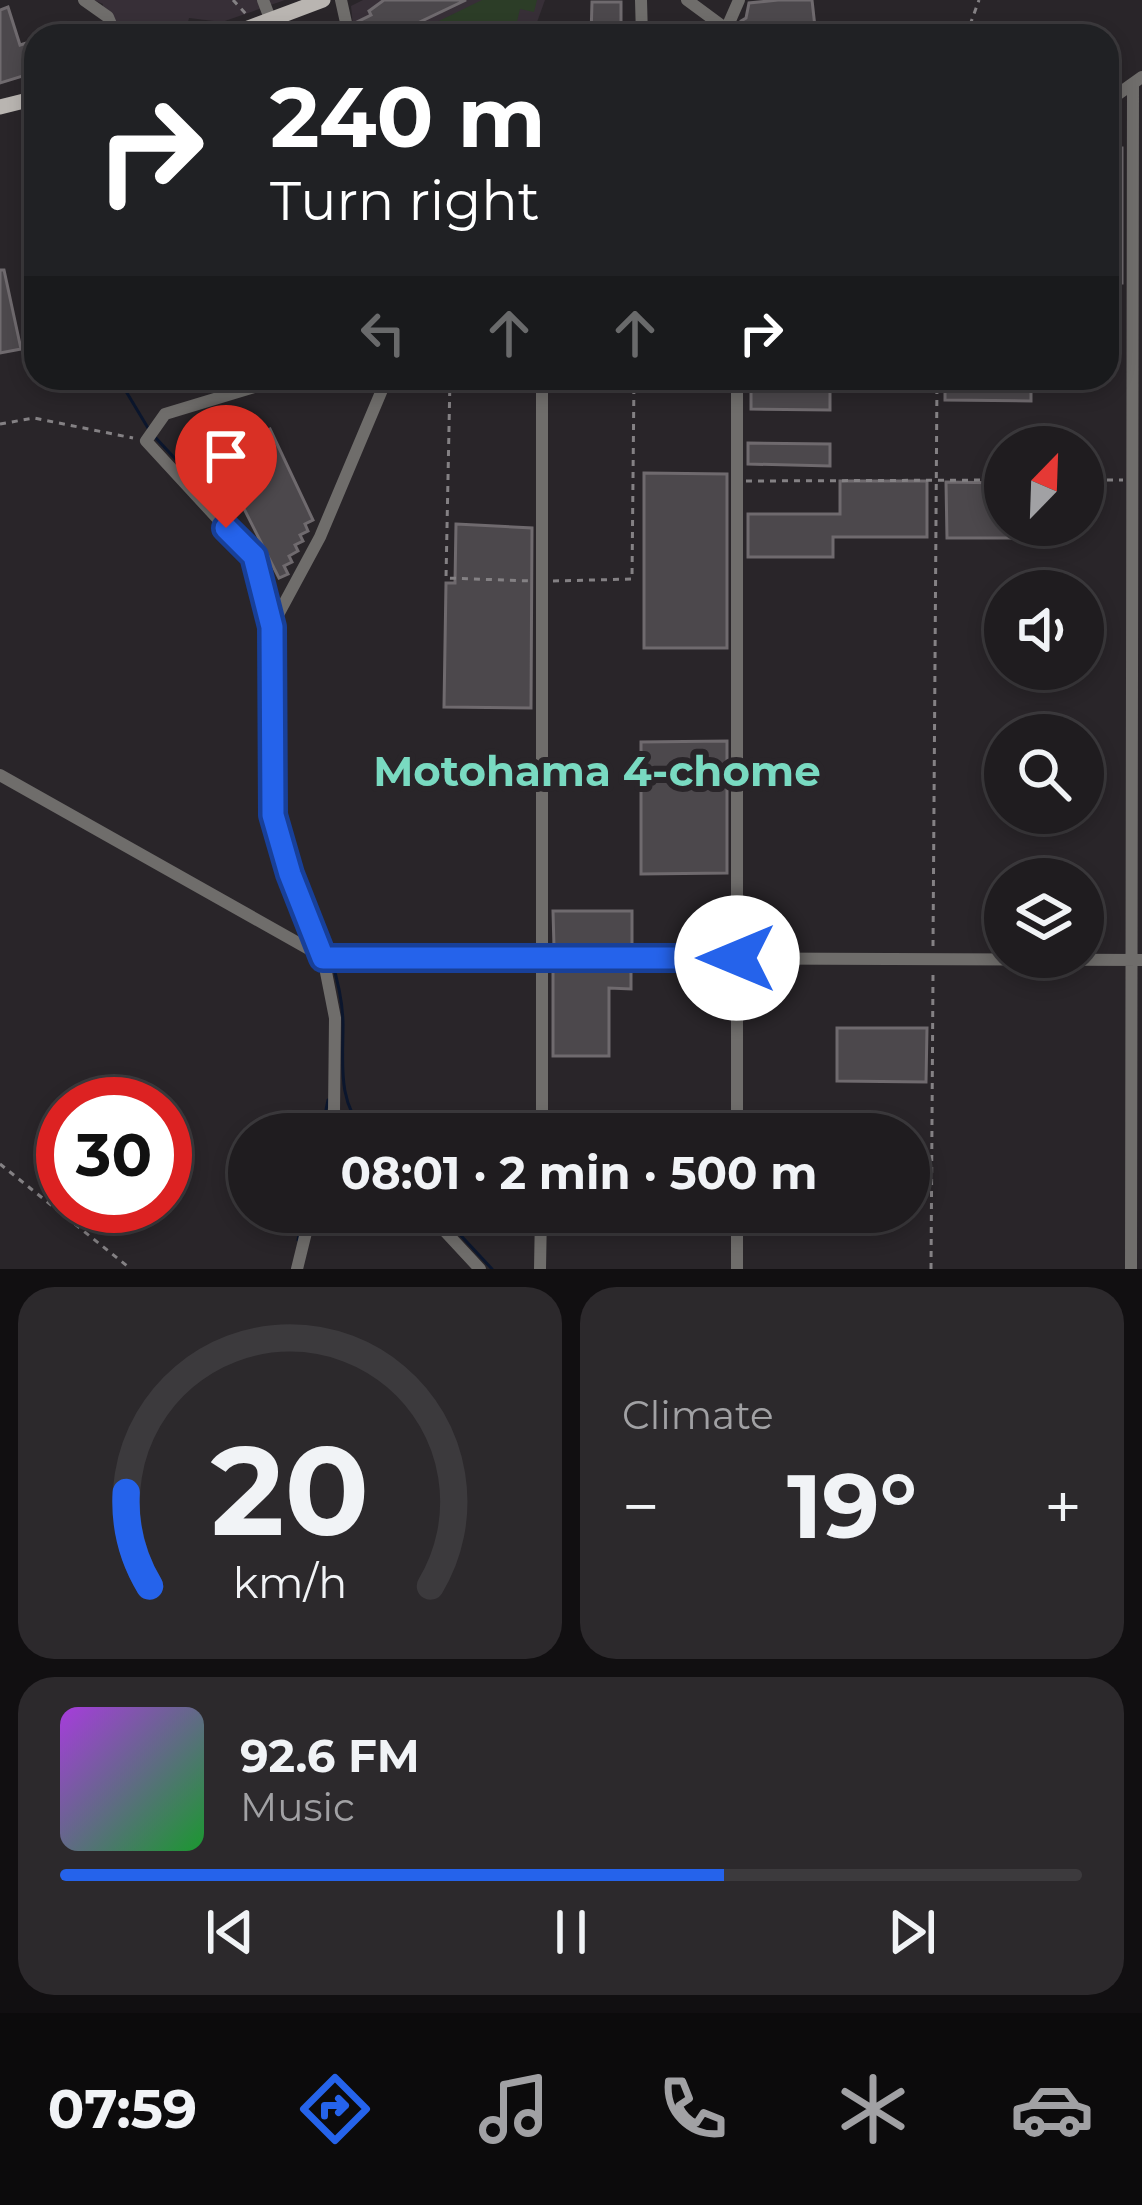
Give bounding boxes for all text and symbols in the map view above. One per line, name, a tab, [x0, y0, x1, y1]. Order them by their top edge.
text: 240 m	[270, 66, 546, 168]
icon: right	[72, 72, 228, 228]
text: Turn right	[270, 168, 540, 234]
icon: left	[350, 300, 416, 366]
icon: ahead	[476, 300, 542, 366]
icon: ahead	[602, 300, 668, 366]
icon: right	[728, 300, 794, 366]
pin	[175, 405, 277, 528]
icon: arrive	[193, 423, 259, 489]
north arrow	[984, 426, 1104, 546]
map controls	[984, 426, 1104, 978]
button: sound	[984, 570, 1104, 690]
button: search	[984, 714, 1104, 834]
district label: Motohama 4-chome	[373, 745, 821, 797]
button: layers	[984, 858, 1104, 978]
position arrow	[674, 895, 800, 1021]
speed limit sign: 30	[36, 1077, 192, 1233]
text: 08:01 · 2 min · 500 m	[340, 1145, 818, 1200]
text: Climate	[622, 1391, 774, 1439]
text: 20	[211, 1414, 369, 1566]
text: 19°	[787, 1451, 917, 1561]
text: −	[622, 1466, 660, 1547]
text: +	[1044, 1466, 1082, 1547]
text: km/h	[233, 1556, 347, 1609]
text: 92.6 FM	[240, 1728, 420, 1783]
text: Music	[240, 1783, 355, 1831]
icon: previous	[197, 1899, 263, 1965]
icon: pause	[538, 1899, 604, 1965]
icon: next	[879, 1899, 945, 1965]
icon: directions	[293, 2067, 377, 2151]
icon: music	[472, 2067, 556, 2151]
icon: phone	[651, 2067, 735, 2151]
icon: climate	[831, 2067, 915, 2151]
icon: car	[1010, 2067, 1094, 2151]
text: 07:59	[48, 2076, 197, 2142]

